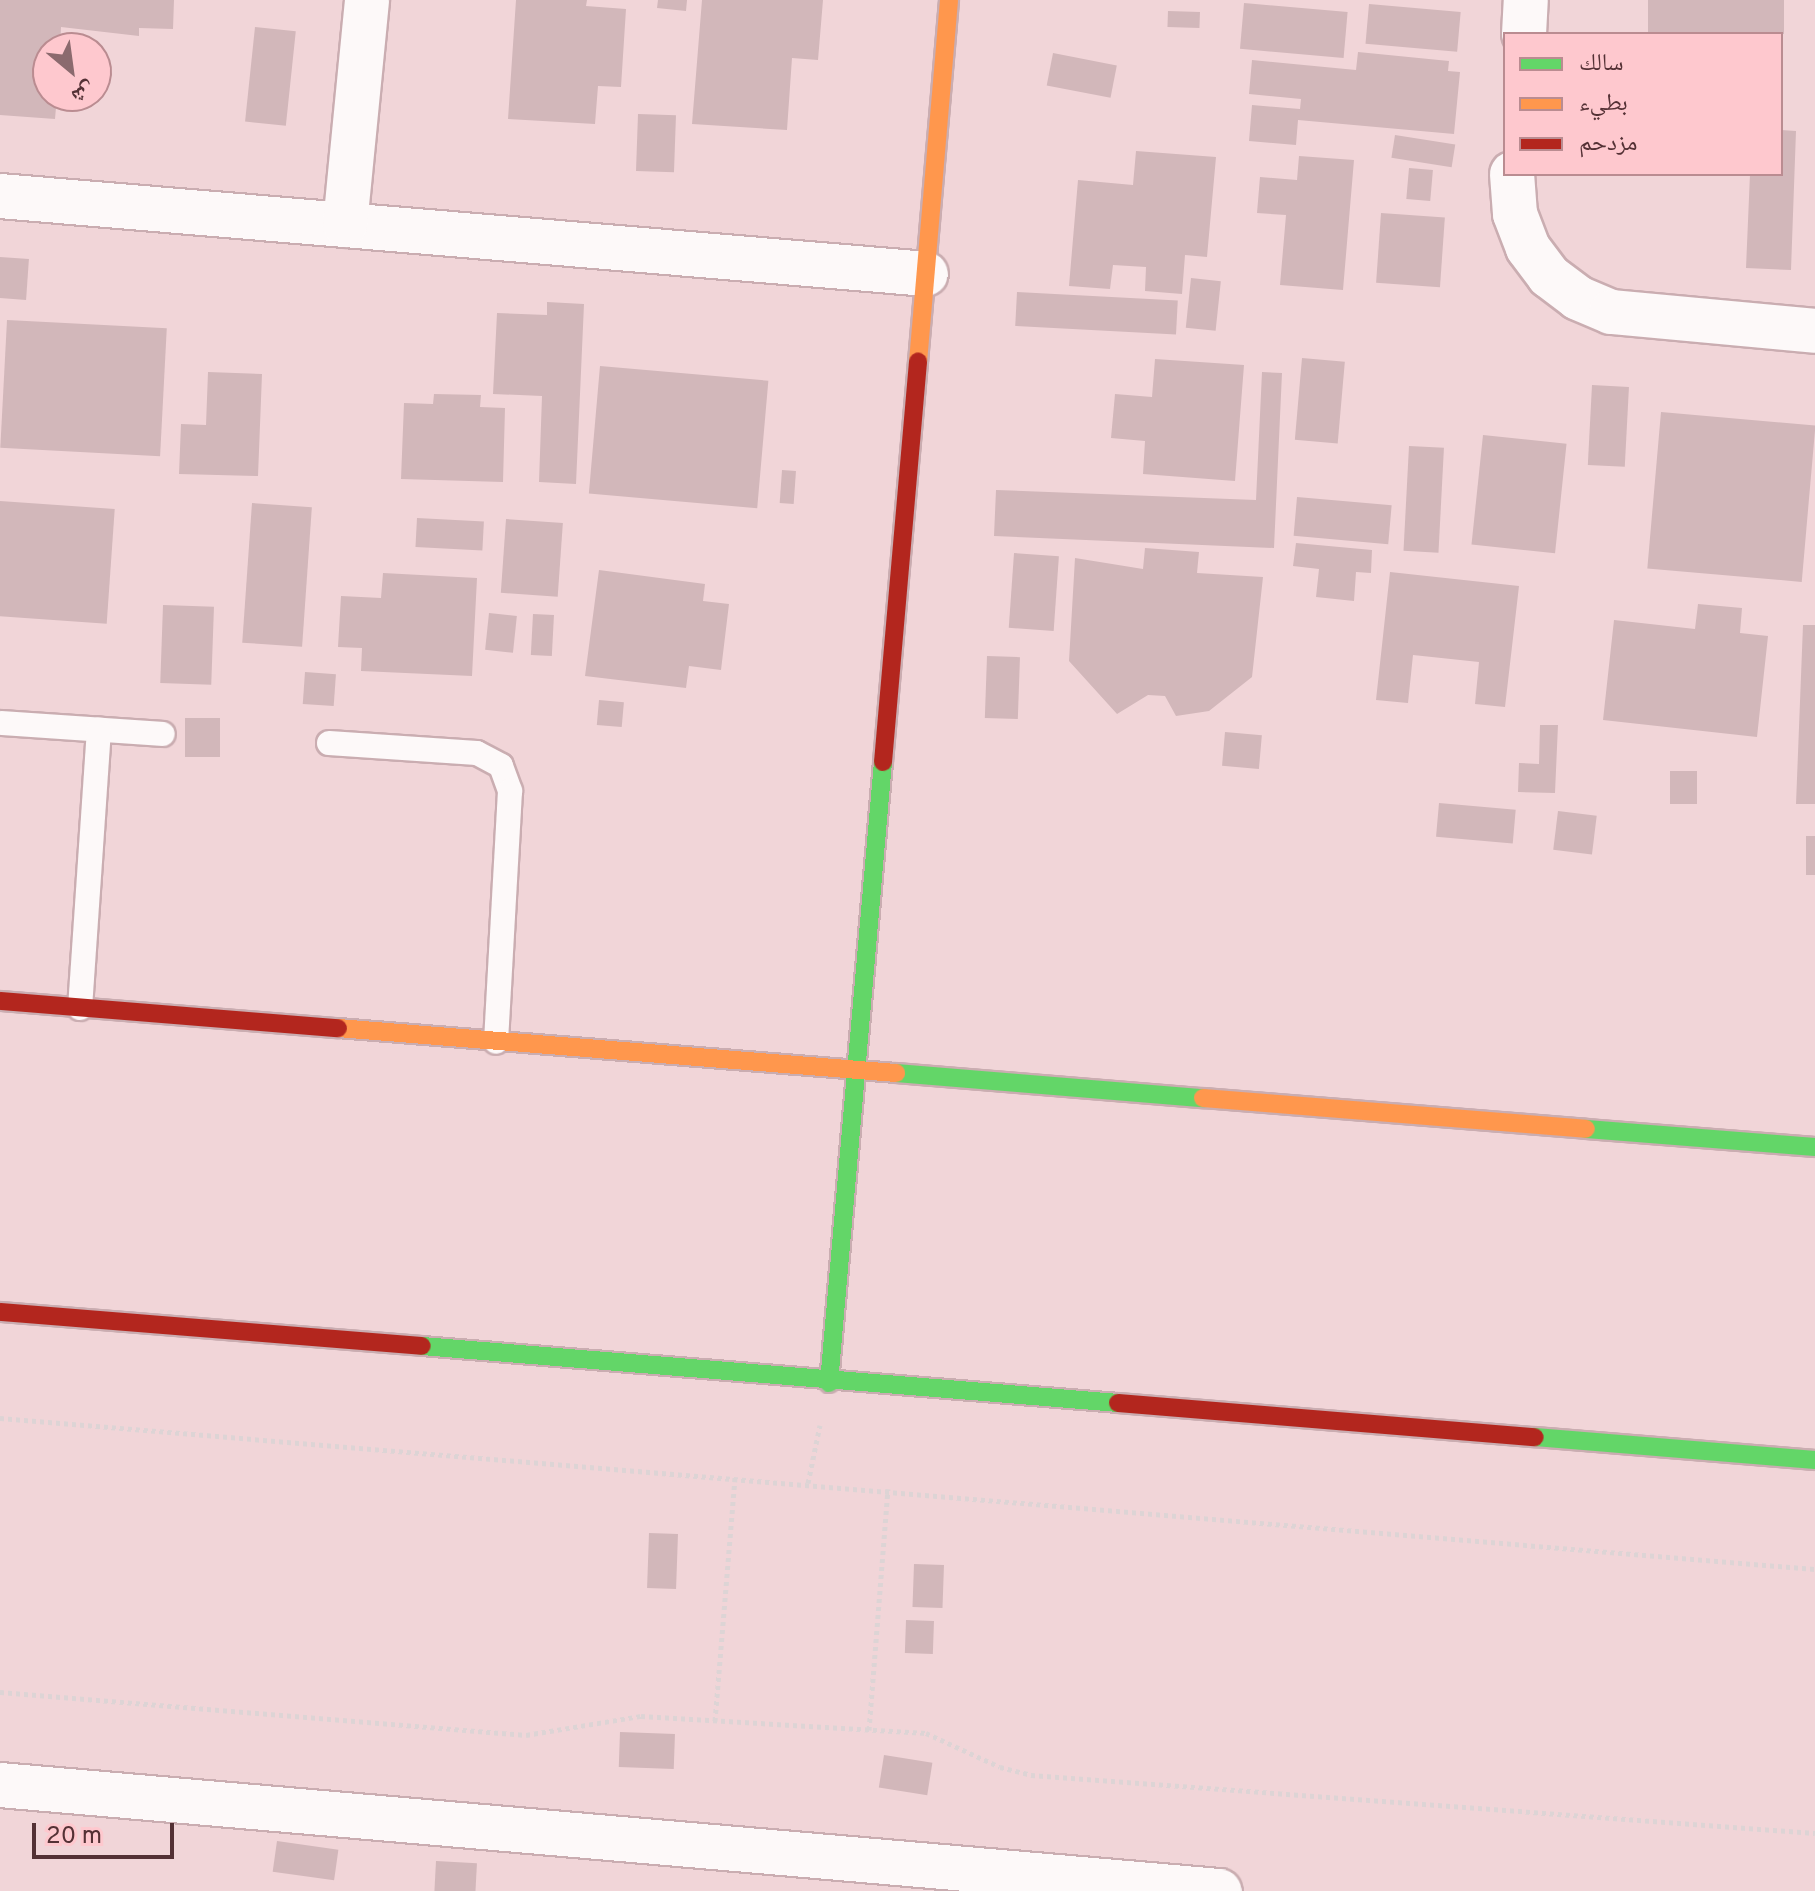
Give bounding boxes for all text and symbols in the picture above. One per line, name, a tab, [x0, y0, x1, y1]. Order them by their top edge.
north arrow	[32, 32, 112, 112]
legend	[1503, 32, 1783, 176]
text: سالك	[1579, 49, 1624, 79]
text: ش	[66, 74, 100, 109]
text: بطيء	[1579, 89, 1628, 119]
text: مزدحم	[1579, 129, 1638, 159]
scale bar	[36, 1807, 178, 1857]
text: 20 m	[46, 1822, 102, 1852]

